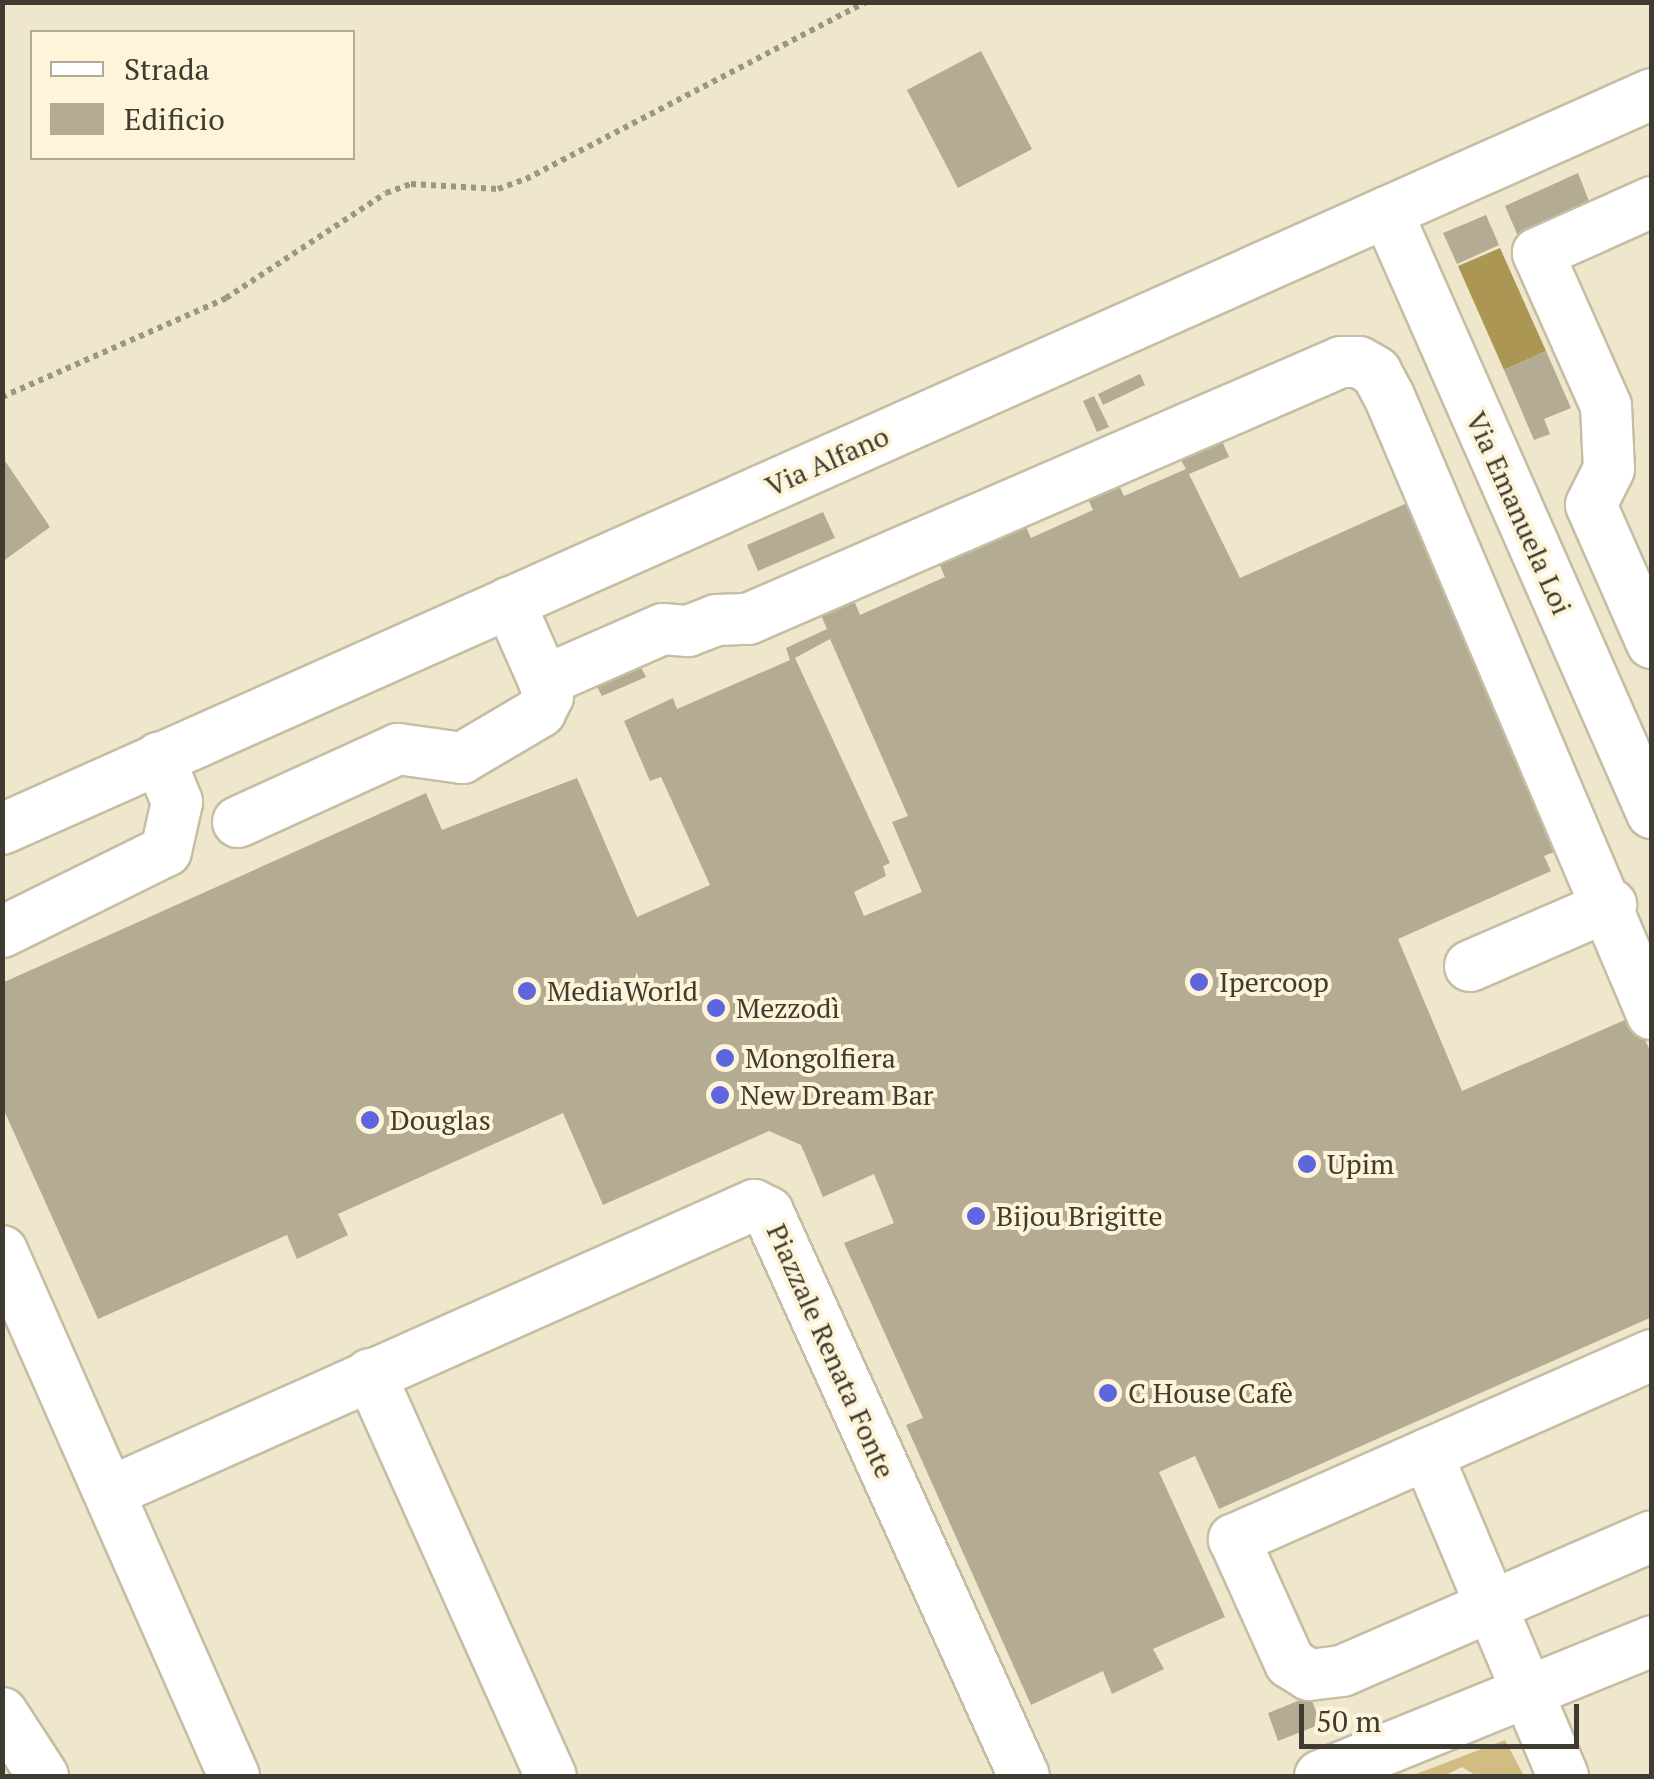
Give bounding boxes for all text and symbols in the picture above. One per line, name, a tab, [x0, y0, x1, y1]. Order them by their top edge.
legend	[30, 30, 355, 160]
text: Strada	[124, 49, 210, 89]
text: Edificio	[124, 99, 225, 139]
street label: Via Emanuela Loi	[1459, 406, 1579, 620]
street label: Via Alfano	[760, 419, 894, 503]
place label: Ipercoop	[1219, 965, 1329, 999]
marker: Ipercoop	[1188, 971, 1210, 993]
place label: MediaWorld	[547, 974, 698, 1008]
marker: MediaWorld	[516, 980, 538, 1002]
place label: Mezzodì	[736, 991, 840, 1025]
marker: Mezzodì	[705, 997, 727, 1019]
place label: Mongolfiera	[745, 1041, 896, 1075]
marker: Mongolfiera	[714, 1047, 736, 1069]
place label: New Dream Bar	[740, 1078, 934, 1112]
marker: New Dream Bar	[709, 1084, 731, 1106]
place label: Douglas	[390, 1103, 491, 1137]
marker: Douglas	[359, 1109, 381, 1131]
place label: Upim	[1327, 1147, 1394, 1181]
marker: Upim	[1296, 1153, 1318, 1175]
place label: Bijou Brigitte	[996, 1199, 1162, 1233]
marker: Bijou Brigitte	[965, 1205, 987, 1227]
street label: Piazzale Renata Fonte	[760, 1219, 902, 1483]
place label: C House Cafè	[1128, 1376, 1293, 1410]
marker: C House Cafè	[1097, 1382, 1119, 1404]
scale bar	[1304, 1684, 1584, 1746]
text: 50 m	[1316, 1701, 1381, 1741]

